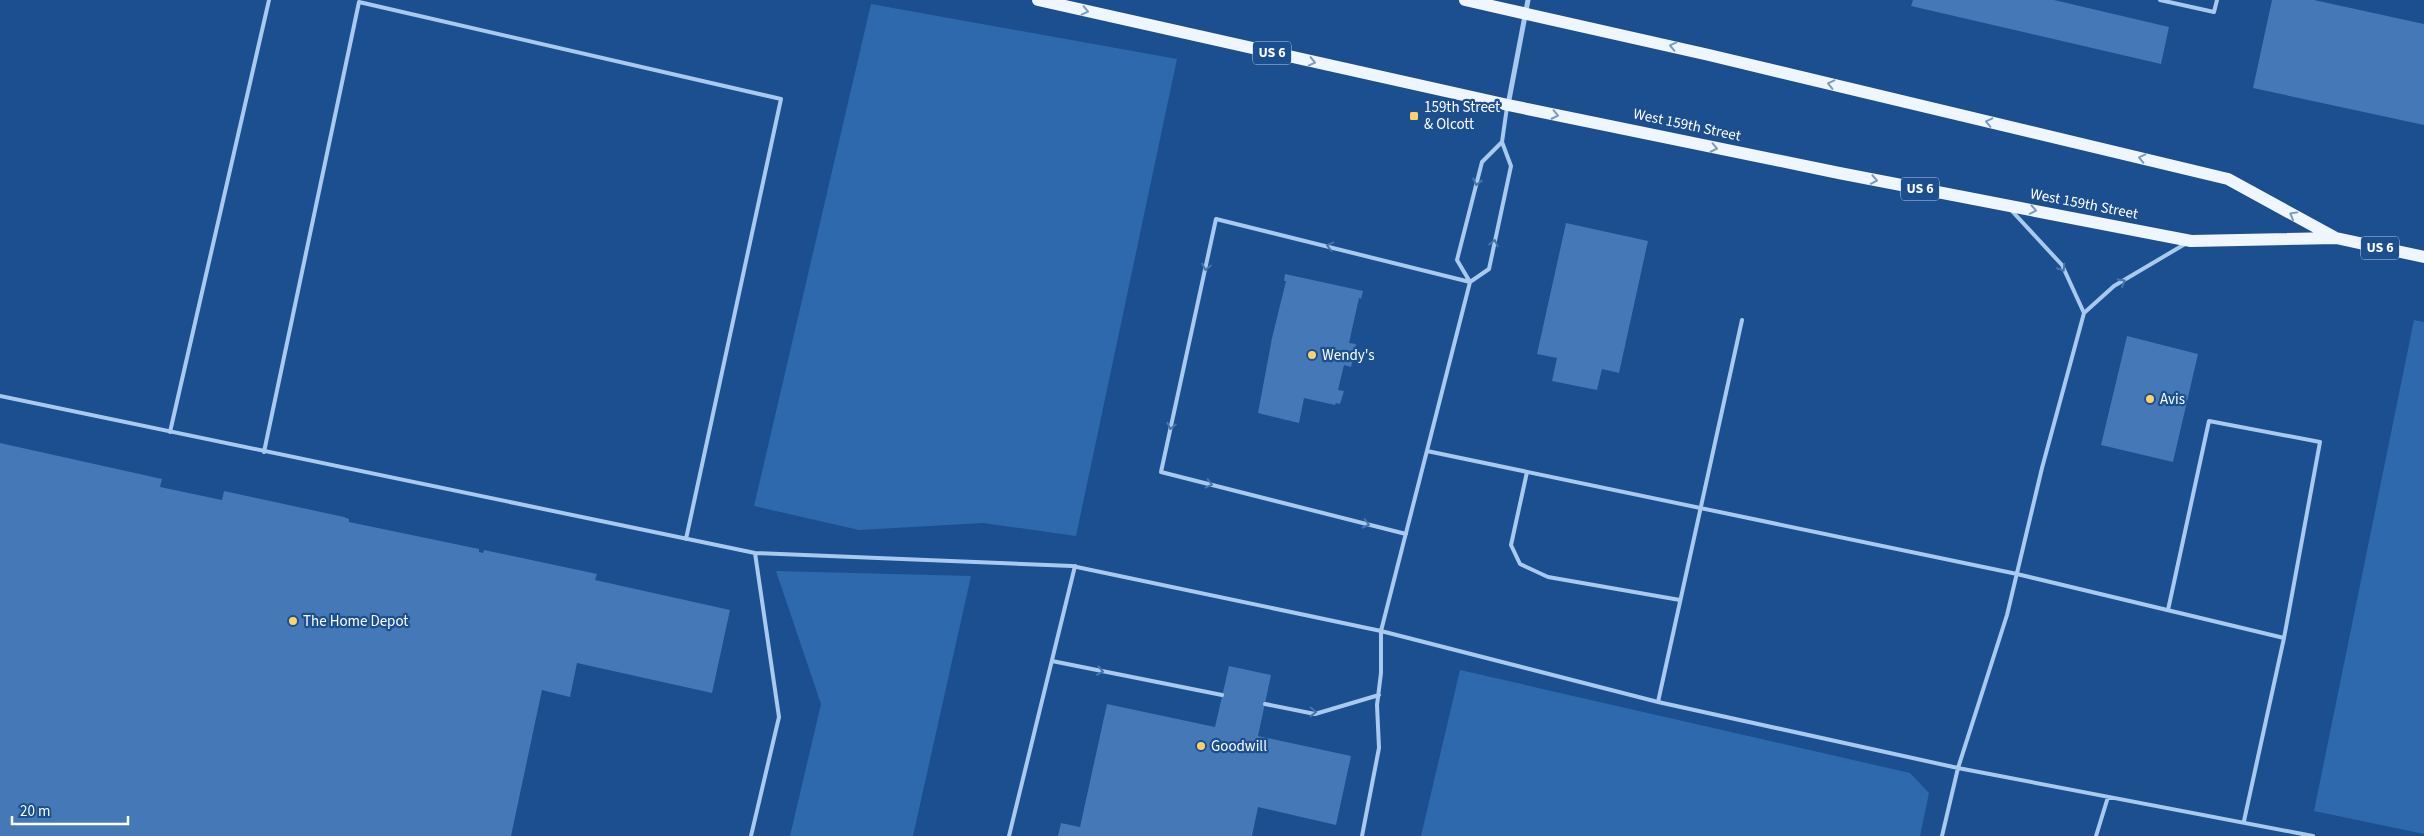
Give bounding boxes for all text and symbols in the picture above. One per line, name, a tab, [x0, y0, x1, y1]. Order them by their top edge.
one-way arrow	[1081, 5, 1090, 16]
road number: US 6	[1253, 42, 1291, 64]
one-way arrow	[1668, 42, 1677, 52]
one-way arrow	[1307, 56, 1316, 67]
one-way arrow	[1826, 79, 1835, 90]
place label: 159th Street & Olcott	[1424, 97, 1500, 135]
street label: West 159th Street	[1631, 103, 1743, 147]
one-way arrow	[1551, 109, 1560, 120]
marker: 159th Street & Olcott	[1408, 110, 1420, 122]
one-way arrow	[1984, 117, 1993, 128]
one-way arrow	[1710, 142, 1719, 152]
one-way arrow	[2138, 153, 2147, 164]
one-way arrow	[1869, 174, 1878, 184]
one-way arrow	[1472, 177, 1483, 186]
road number: US 6	[1901, 178, 1939, 200]
street label: West 159th Street	[2028, 183, 2140, 225]
one-way arrow	[2029, 205, 2038, 215]
one-way arrow	[2289, 211, 2298, 221]
road number: US 6	[2361, 237, 2399, 260]
one-way arrow	[1488, 239, 1499, 248]
one-way arrow	[1325, 241, 1334, 252]
one-way arrow	[2056, 262, 2066, 271]
one-way arrow	[1201, 263, 1212, 271]
one-way arrow	[2116, 278, 2125, 288]
place label: Wendy's	[1322, 345, 1375, 366]
marker: Wendy's	[1306, 349, 1318, 361]
place label: Avis	[2160, 389, 2185, 410]
marker: Avis	[2144, 393, 2156, 405]
one-way arrow	[1167, 421, 1177, 430]
one-way arrow	[1204, 478, 1213, 489]
one-way arrow	[1362, 518, 1371, 529]
place label: The Home Depot	[303, 611, 408, 632]
marker: The Home Depot	[287, 615, 299, 627]
one-way arrow	[1095, 665, 1104, 676]
one-way arrow	[1309, 707, 1317, 717]
place label: Goodwill	[1211, 736, 1267, 757]
marker: Goodwill	[1195, 740, 1207, 752]
scale bar	[12, 794, 129, 826]
text: 20 m	[20, 801, 50, 822]

